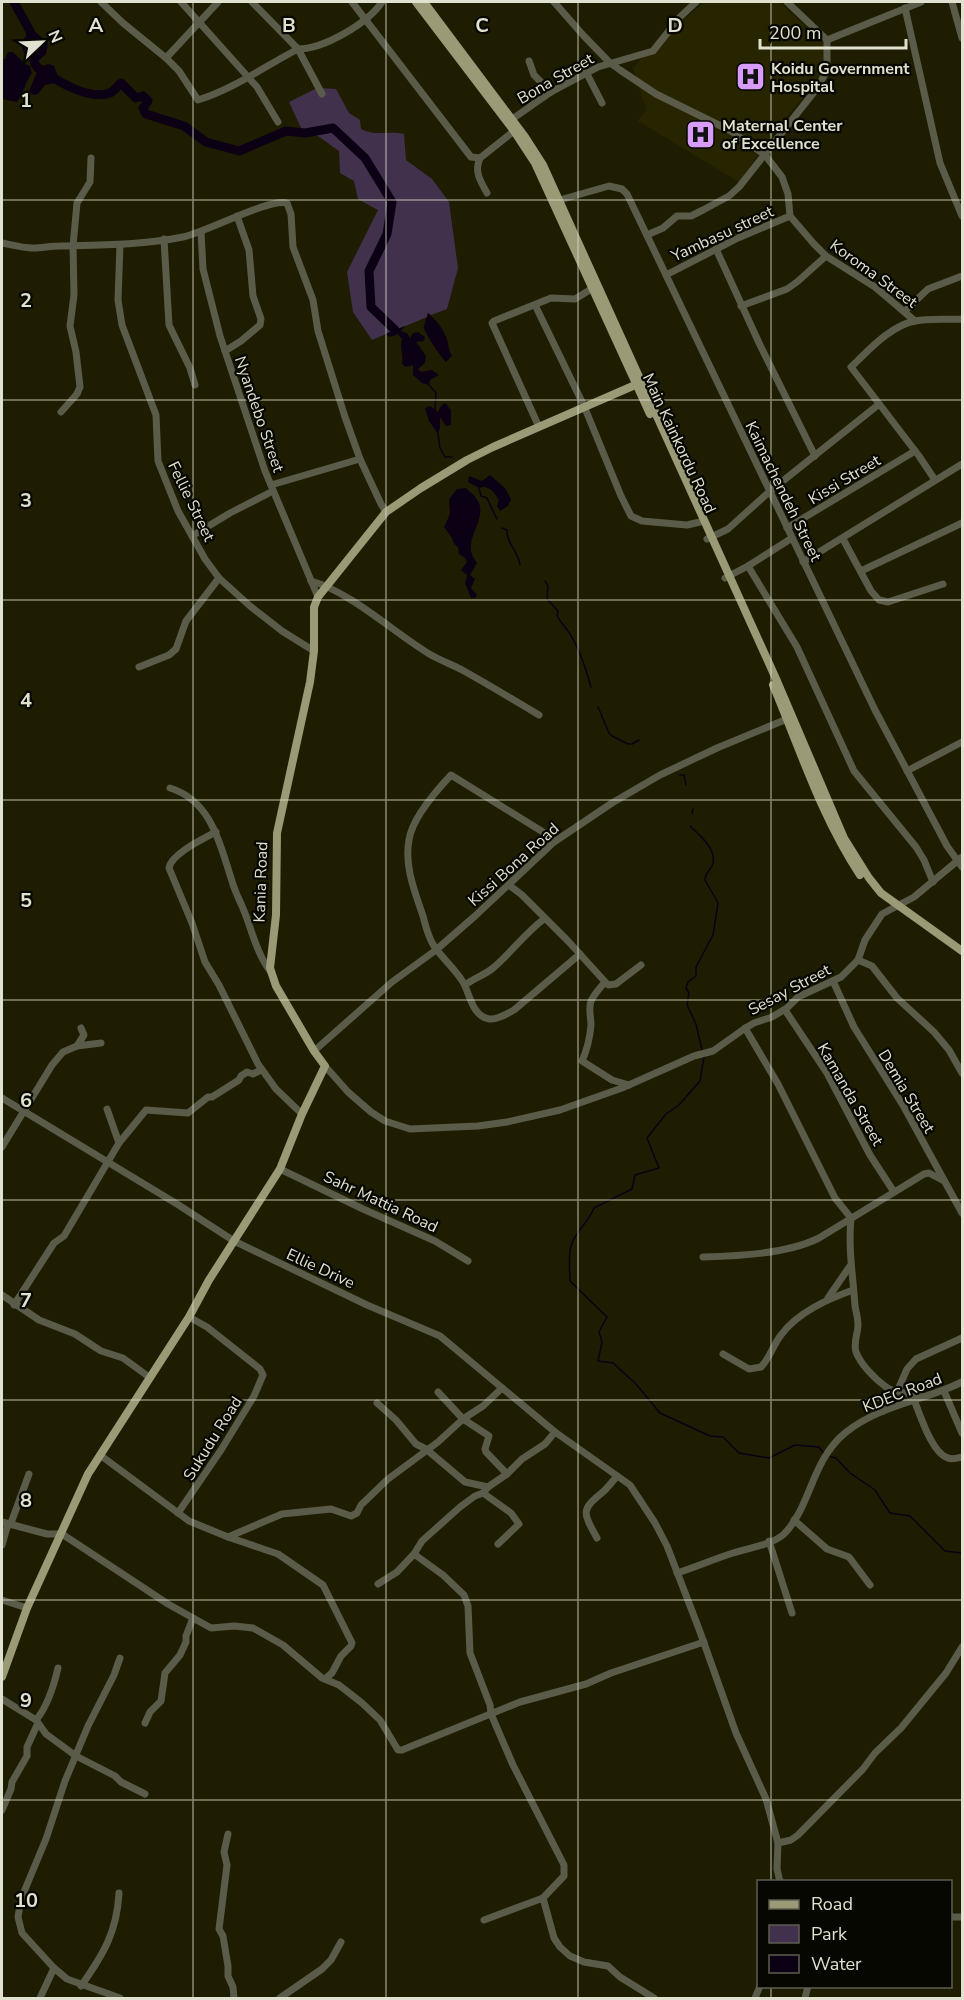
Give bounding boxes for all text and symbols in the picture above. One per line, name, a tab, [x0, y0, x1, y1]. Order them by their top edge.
north arrow	[12, 12, 72, 72]
text: A	[89, 12, 104, 39]
text: B	[282, 12, 296, 39]
text: C	[475, 12, 489, 39]
text: D	[667, 12, 683, 39]
scale bar	[760, 12, 906, 50]
text: 200 m	[769, 21, 821, 45]
text: N	[42, 27, 67, 46]
street label: Bona Street	[513, 48, 598, 110]
place label: Koidu Government Hospital	[771, 58, 910, 98]
hospital icon: Koidu Government Hospital	[734, 61, 766, 93]
text: 1	[20, 87, 32, 114]
place label: Maternal Center of Excellence	[722, 115, 843, 155]
hospital icon: Maternal Center of Excellence	[685, 118, 717, 150]
street label: Yambasu street	[667, 200, 778, 268]
street label: Koroma Street	[825, 235, 922, 313]
text: 2	[20, 287, 32, 314]
street label: Nyandebo Street	[229, 353, 289, 476]
street label: Main Kainkordu Road	[637, 370, 721, 517]
street label: Kaimachendeh Street	[740, 418, 827, 565]
street label: Kissi Street	[804, 449, 885, 510]
street label: Fellie Street	[162, 458, 220, 545]
text: 3	[20, 487, 32, 514]
text: 4	[20, 687, 32, 714]
street label: Kissi Bona Road	[463, 818, 564, 912]
street label: Kania Road	[249, 841, 273, 923]
text: 5	[20, 887, 32, 914]
street label: Sesay Street	[744, 959, 835, 1021]
street label: Kamanda Street	[812, 1039, 889, 1150]
street label: Demia Street	[872, 1046, 940, 1138]
text: 6	[20, 1087, 32, 1114]
street label: Sahr Mattia Road	[320, 1166, 441, 1238]
street label: Ellie Drive	[283, 1243, 358, 1294]
text: 7	[20, 1287, 32, 1314]
street label: KDEC Road	[860, 1368, 945, 1418]
street label: Sukudu Road	[178, 1392, 247, 1485]
text: 8	[20, 1487, 32, 1514]
text: 9	[20, 1687, 32, 1714]
legend	[757, 1880, 952, 1988]
text: 10	[14, 1887, 38, 1914]
text: Road	[811, 1892, 853, 1916]
text: Park	[811, 1922, 848, 1946]
text: Water	[811, 1952, 862, 1976]

